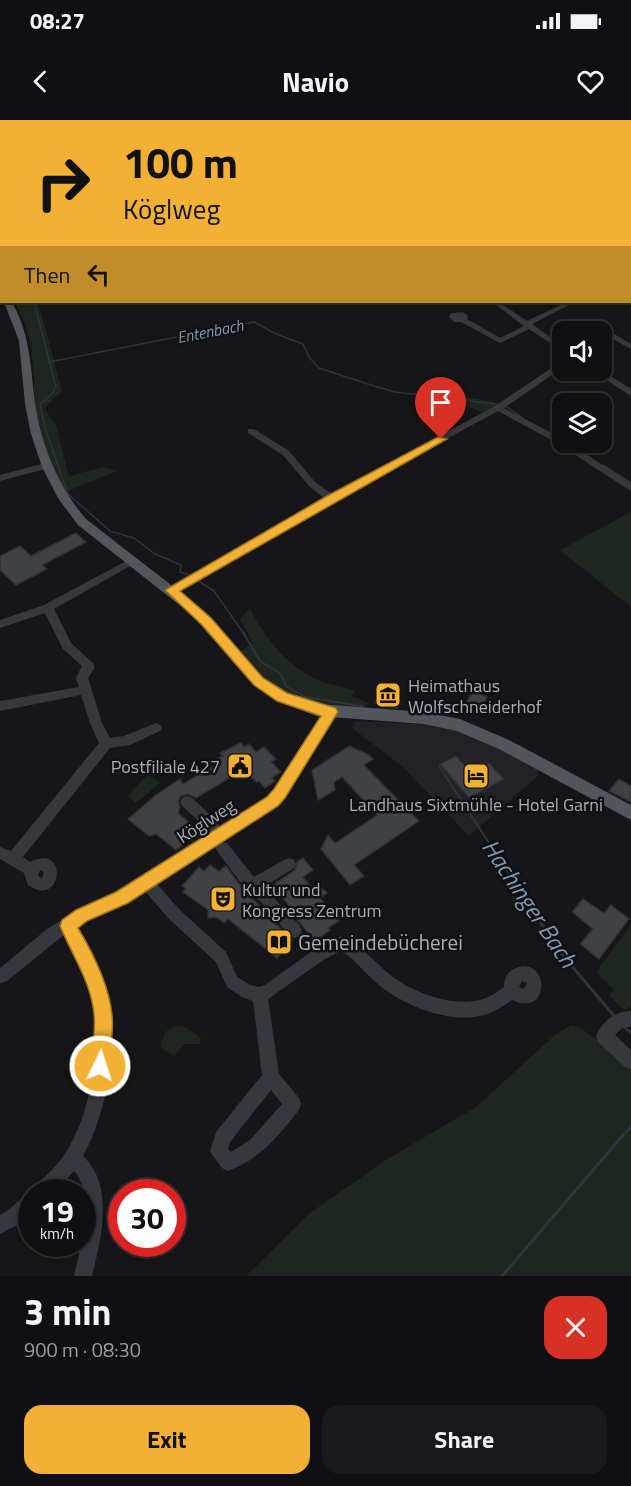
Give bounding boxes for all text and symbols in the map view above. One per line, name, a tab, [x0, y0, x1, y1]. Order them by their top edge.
text: 08:27	[30, 4, 85, 38]
text: Navio	[282, 61, 349, 102]
icon: back	[24, 65, 57, 98]
icon: heart	[574, 65, 607, 98]
text: 100 m	[123, 130, 238, 194]
icon: right	[24, 144, 102, 222]
text: Köglweg	[123, 188, 220, 229]
text: Then	[24, 258, 70, 292]
icon: left	[82, 258, 115, 291]
water label: Entenbach	[175, 313, 246, 349]
map controls	[552, 321, 612, 453]
button: sound	[552, 321, 612, 381]
pin	[415, 377, 466, 439]
icon: arrive	[424, 386, 457, 419]
button: layers	[552, 393, 612, 453]
place label: Heimathaus Wolfschneiderhof	[408, 672, 542, 720]
museum icon: Heimathaus Wolfschneiderhof	[373, 680, 403, 710]
public building icon: Postfiliale 427	[225, 751, 255, 781]
place label: Postfiliale 427	[111, 753, 220, 780]
hotel icon: Landhaus Sixtmühle - Hotel Garni	[461, 761, 491, 791]
place label: Landhaus Sixtmühle - Hotel Garni	[349, 791, 603, 818]
street label: Köglweg	[171, 792, 241, 850]
water label: Hachinger Bach	[474, 832, 587, 975]
place label: Kultur und Kongress Zentrum	[242, 876, 382, 924]
theatre icon: Kultur und Kongress Zentrum	[208, 884, 238, 914]
place label: Gemeindebücherei	[298, 926, 463, 958]
library icon: Gemeindebücherei	[264, 927, 294, 957]
position arrow	[68, 1034, 132, 1098]
speed limit sign: 30	[108, 1179, 186, 1257]
text: 19	[40, 1188, 74, 1234]
text: km/h	[40, 1222, 74, 1245]
text: 3 min	[24, 1284, 111, 1339]
button: close	[544, 1296, 607, 1359]
text: 900 m · 08:30	[24, 1334, 141, 1365]
button: Exit	[24, 1405, 310, 1474]
button: Share	[322, 1405, 607, 1474]

